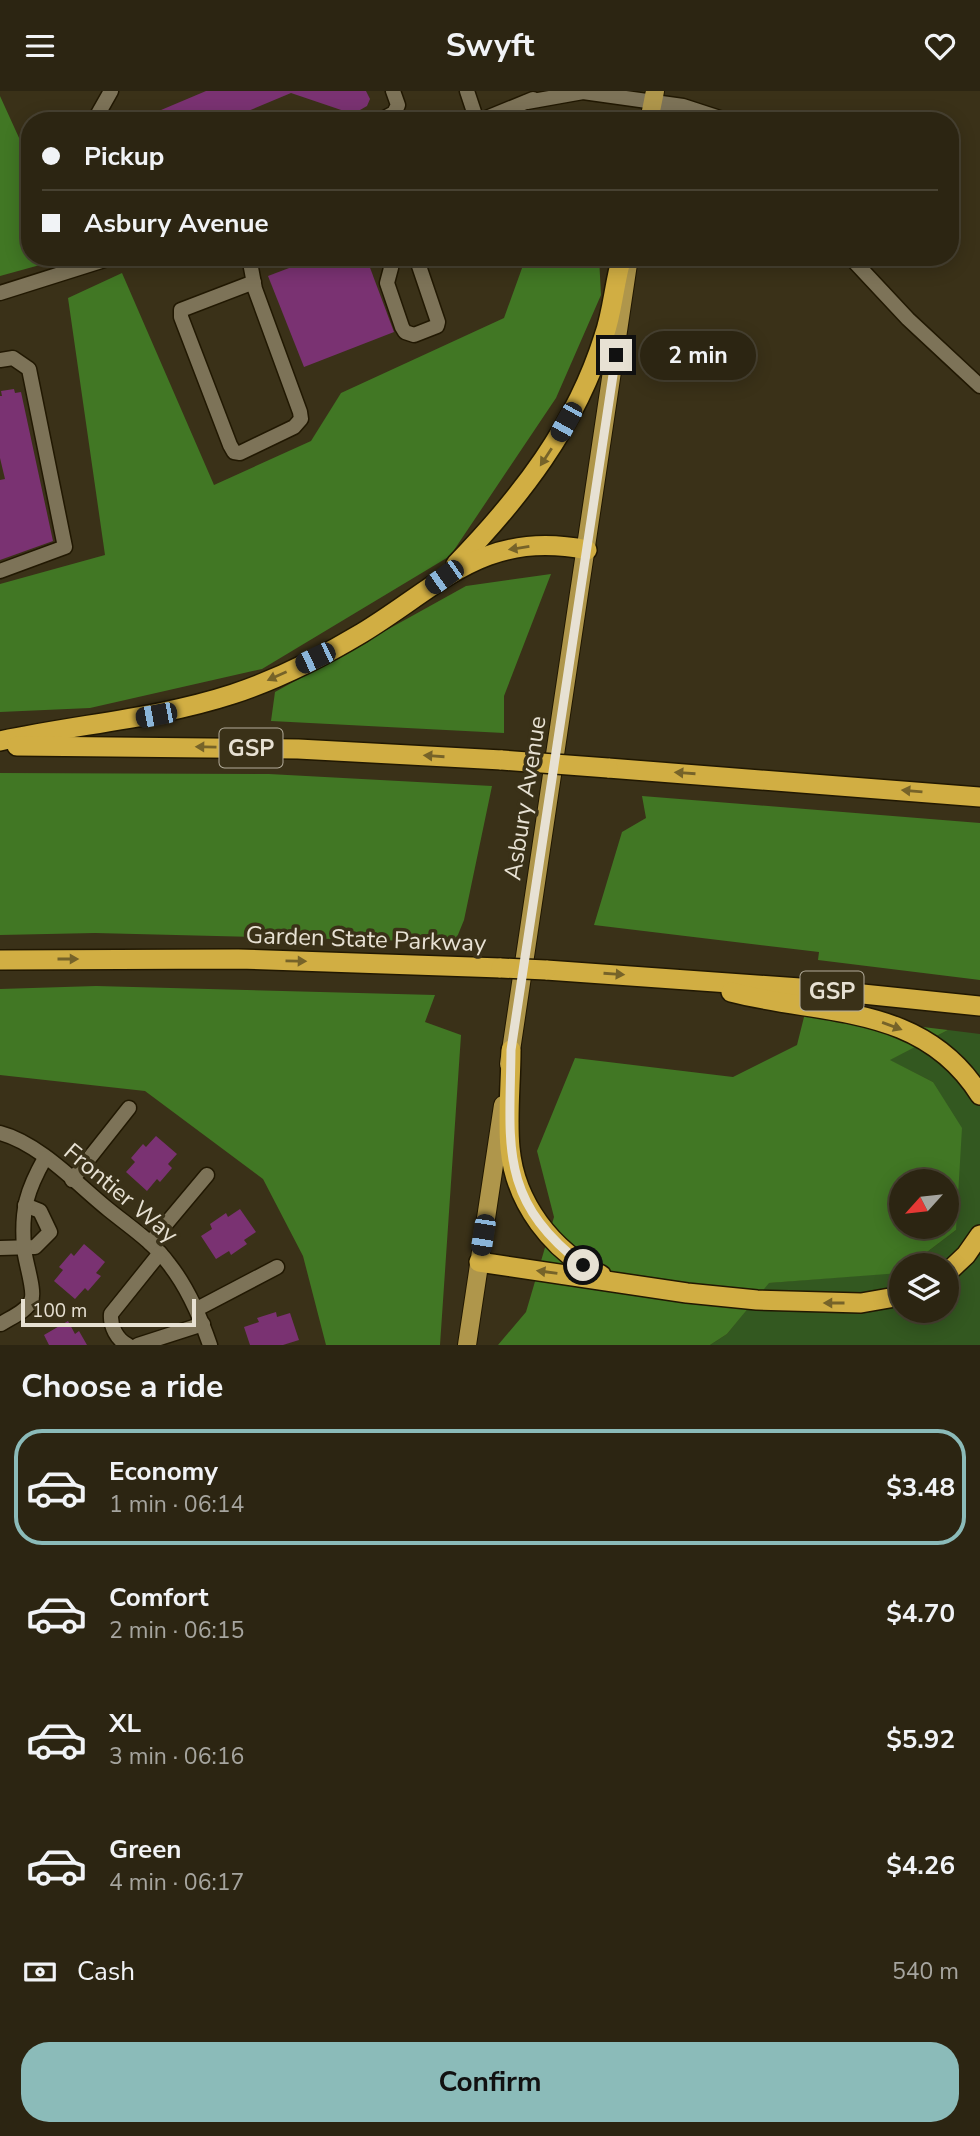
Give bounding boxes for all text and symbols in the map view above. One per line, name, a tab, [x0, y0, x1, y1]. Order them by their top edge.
text: Swyft	[446, 24, 534, 67]
icon: menu	[21, 27, 59, 65]
icon: heart	[921, 27, 959, 65]
text: Pickup	[84, 139, 164, 174]
text: Asbury Avenue	[84, 206, 269, 241]
callout: 2 min	[640, 331, 756, 379]
route end	[600, 339, 632, 371]
text: 2 min	[668, 340, 728, 371]
car	[547, 399, 586, 445]
one-way arrow	[539, 448, 553, 466]
one-way arrow	[508, 543, 530, 554]
car	[421, 556, 468, 598]
car	[292, 639, 339, 677]
one-way arrow	[267, 670, 287, 682]
car	[134, 701, 179, 729]
street label: Asbury Avenue	[496, 714, 554, 882]
road number: GSP	[219, 729, 282, 768]
one-way arrow	[195, 741, 217, 753]
one-way arrow	[422, 750, 444, 761]
one-way arrow	[674, 767, 696, 778]
one-way arrow	[901, 785, 923, 796]
street label: Garden State Parkway	[245, 919, 487, 959]
one-way arrow	[57, 953, 79, 965]
one-way arrow	[285, 955, 307, 967]
one-way arrow	[604, 969, 626, 980]
road number: GSP	[800, 971, 864, 1011]
one-way arrow	[882, 1021, 903, 1032]
street label: Frontier Way	[57, 1136, 185, 1251]
north arrow	[889, 1169, 959, 1239]
map controls	[889, 1169, 959, 1323]
car	[470, 1213, 497, 1257]
route start	[567, 1249, 599, 1281]
button: layers	[889, 1253, 959, 1323]
one-way arrow	[536, 1266, 558, 1277]
scale bar	[21, 1296, 196, 1328]
one-way arrow	[822, 1297, 844, 1309]
text: 100 m	[32, 1298, 87, 1324]
text: Choose a ride	[21, 1365, 223, 1408]
text: Economy	[109, 1454, 218, 1489]
icon: car	[25, 1456, 88, 1519]
text: $3.48	[886, 1470, 955, 1505]
text: 1 min · 06:14	[109, 1489, 244, 1520]
text: Comfort	[109, 1580, 209, 1615]
icon: car	[25, 1582, 88, 1645]
text: $4.70	[886, 1596, 955, 1631]
text: 2 min · 06:15	[109, 1615, 244, 1646]
text: XL	[109, 1706, 141, 1741]
icon: car	[25, 1708, 88, 1771]
text: $5.92	[886, 1722, 955, 1757]
text: 3 min · 06:16	[109, 1741, 244, 1772]
text: Green	[109, 1832, 182, 1867]
icon: car	[25, 1834, 88, 1897]
text: $4.26	[886, 1848, 955, 1883]
text: 4 min · 06:17	[109, 1867, 244, 1898]
icon: cash	[21, 1953, 59, 1991]
text: Cash	[77, 1954, 135, 1989]
text: 540 m	[892, 1956, 959, 1987]
button: Confirm	[21, 2042, 959, 2122]

